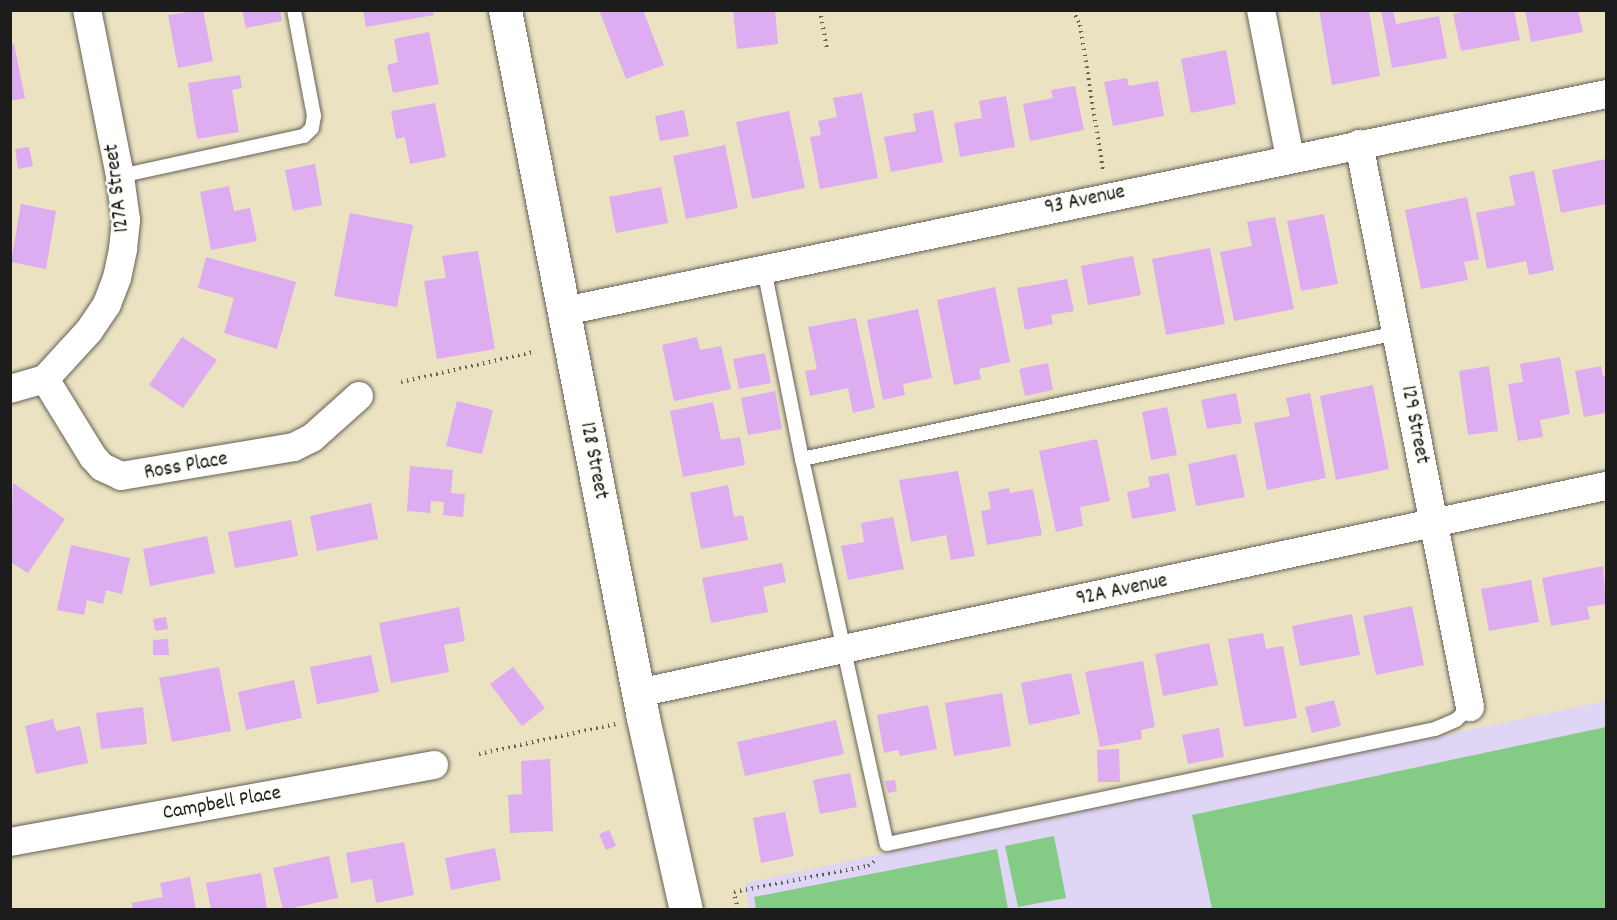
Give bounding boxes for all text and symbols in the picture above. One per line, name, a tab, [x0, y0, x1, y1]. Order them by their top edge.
street label: 127A Street	[100, 142, 136, 234]
street label: 93 Avenue	[1043, 180, 1127, 222]
street label: 129 Street	[1394, 384, 1434, 466]
street label: 128 Street	[573, 420, 613, 502]
street label: Ross Place	[142, 447, 230, 487]
street label: 92A Avenue	[1074, 569, 1170, 613]
street label: Campbell Place	[161, 781, 283, 827]

